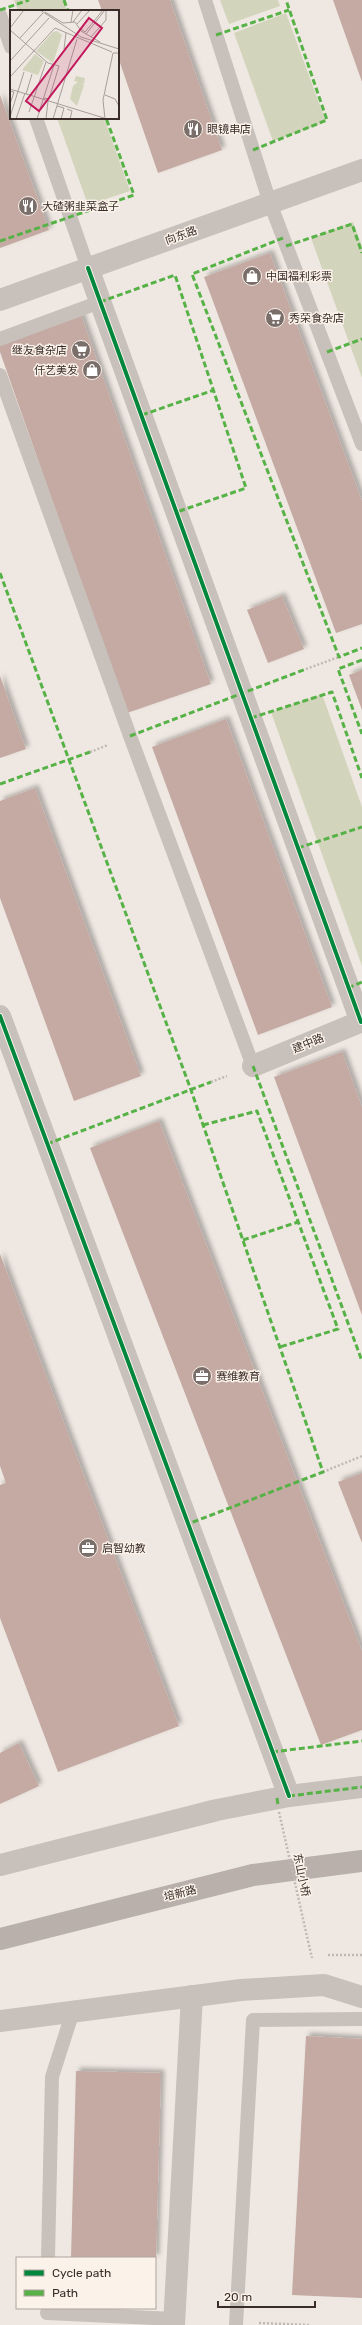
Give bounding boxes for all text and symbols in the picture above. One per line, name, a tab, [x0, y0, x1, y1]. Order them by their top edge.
inset map	[10, 10, 119, 119]
restaurant icon: 眼镜串店	[182, 118, 204, 140]
place label: 眼镜串店	[207, 123, 251, 136]
restaurant icon: 大碴粥韭菜盒子	[17, 195, 39, 217]
place label: 大碴粥韭菜盒子	[42, 200, 119, 213]
street label: 向东路	[163, 224, 199, 247]
shop icon: 中国福利彩票	[241, 265, 263, 287]
place label: 中国福利彩票	[266, 270, 332, 283]
supermarket icon: 秀荣食杂店	[264, 307, 286, 329]
place label: 秀荣食杂店	[289, 312, 344, 325]
supermarket icon: 继友食杂店	[70, 339, 92, 361]
place label: 继友食杂店	[12, 344, 67, 357]
shop icon: 仟艺美发	[81, 359, 103, 381]
place label: 仟艺美发	[34, 364, 78, 377]
street label: 建中路	[290, 1031, 326, 1056]
office icon: 赛维教育	[191, 1365, 213, 1387]
place label: 赛维教育	[216, 1370, 260, 1383]
office icon: 启智幼教	[77, 1537, 99, 1559]
place label: 启智幼教	[102, 1542, 146, 1555]
street label: 东山小桥	[291, 1852, 312, 1898]
street label: 培新路	[163, 1883, 198, 1904]
legend	[16, 2257, 156, 2309]
text: Cycle path	[52, 2266, 111, 2280]
scale bar	[218, 2283, 315, 2309]
text: Path	[52, 2286, 78, 2300]
text: 20 m	[224, 2290, 252, 2304]

